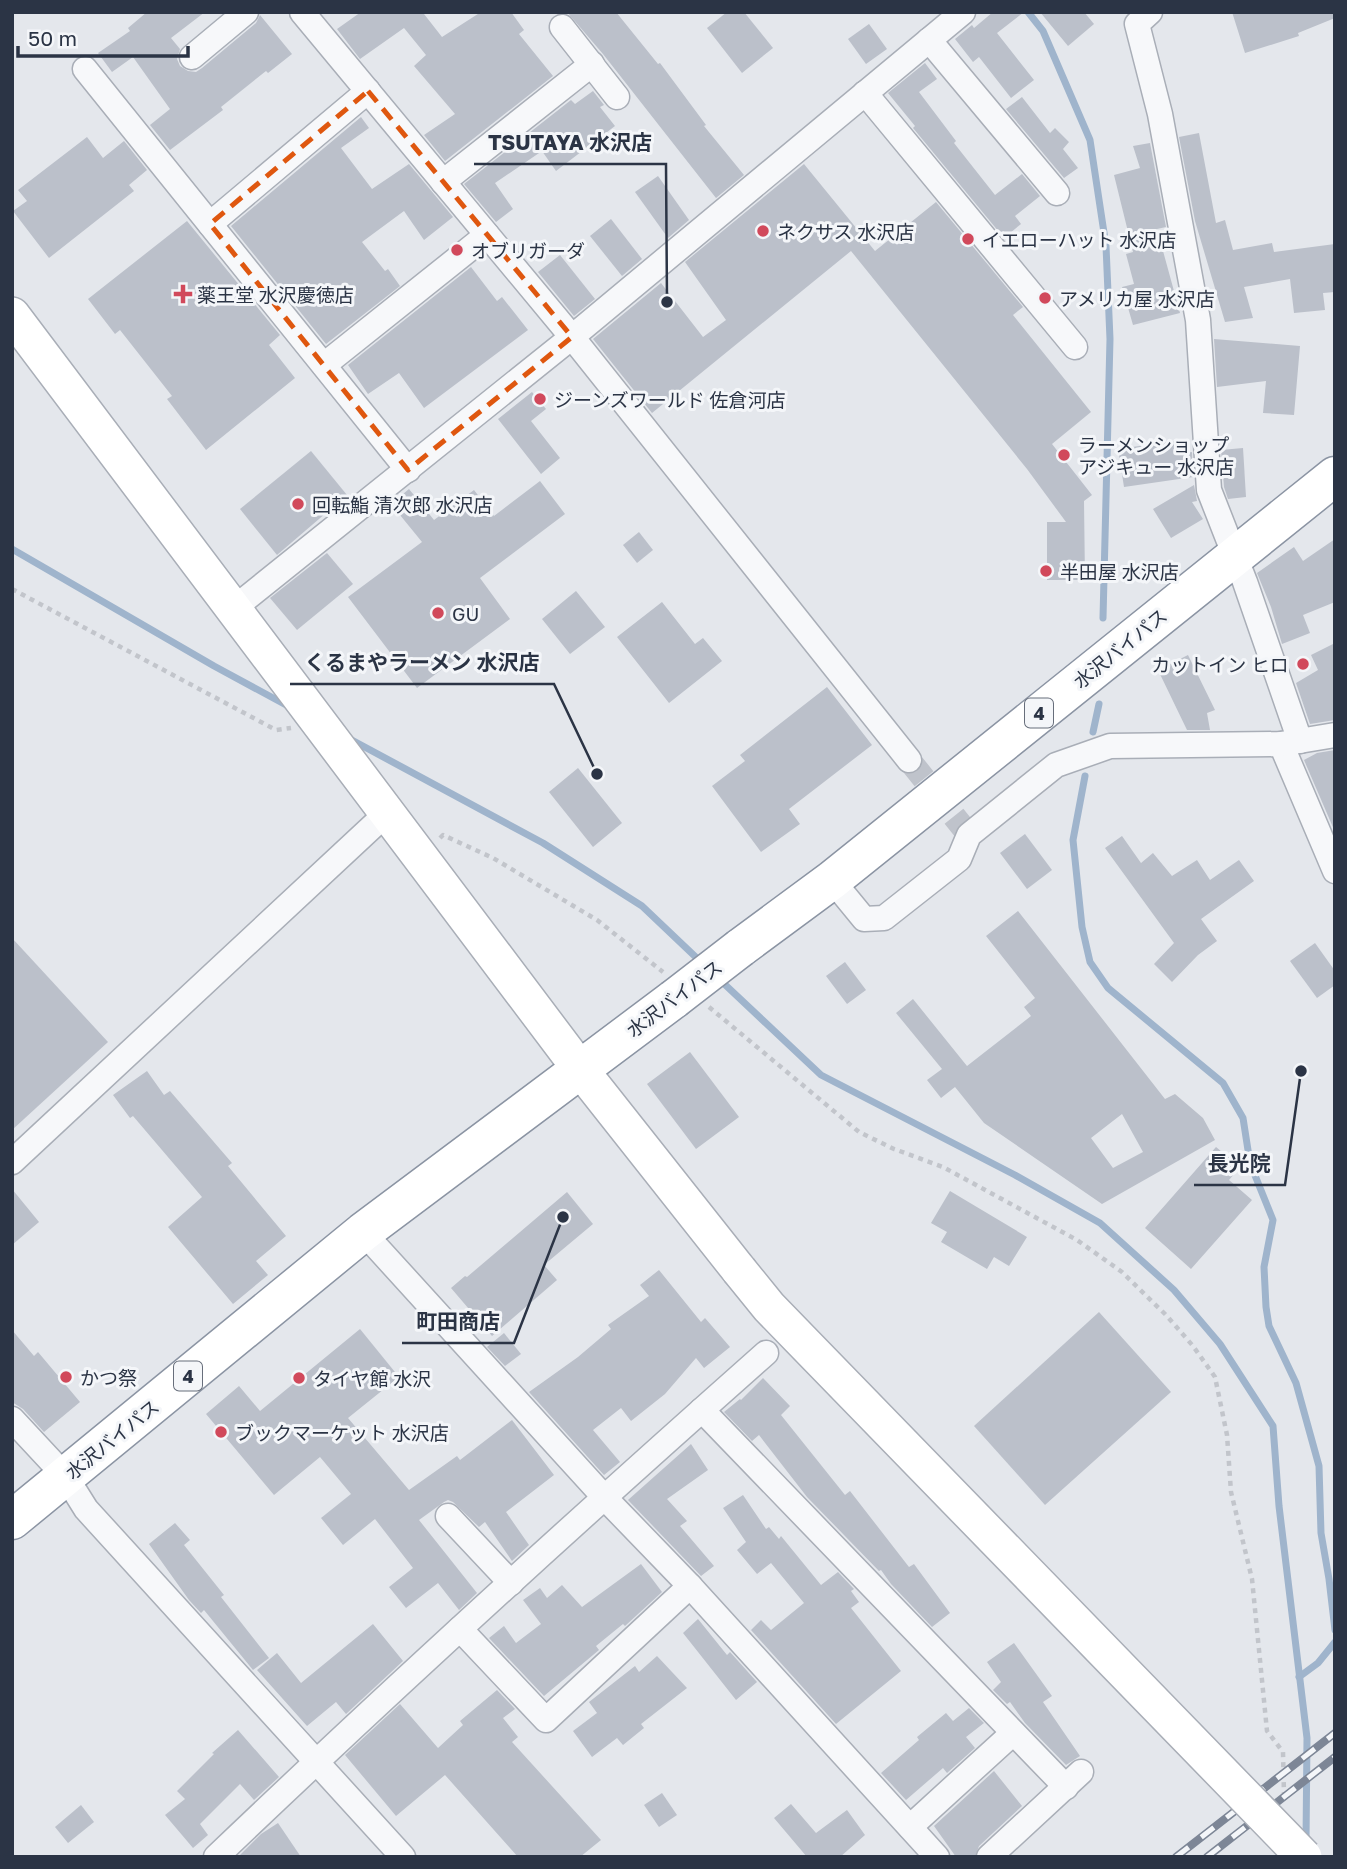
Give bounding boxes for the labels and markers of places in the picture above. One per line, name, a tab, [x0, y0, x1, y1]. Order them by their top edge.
callout: TSUTAYA 水沢店	[474, 122, 666, 164]
place label: ネクサス 水沢店	[777, 220, 914, 243]
marker: ネクサス 水沢店	[755, 223, 771, 239]
place label: イエローハット 水沢店	[982, 228, 1176, 251]
marker: イエローハット 水沢店	[960, 231, 976, 247]
place label: オブリガーダ	[471, 239, 585, 262]
marker: オブリガーダ	[449, 242, 465, 258]
place label: 薬王堂 水沢慶徳店	[197, 283, 354, 306]
marker: 薬王堂 水沢慶徳店	[175, 286, 191, 302]
place label: アメリカ屋 水沢店	[1059, 287, 1215, 310]
marker: アメリカ屋 水沢店	[1037, 290, 1053, 306]
place label: ジーンズワールド 佐倉河店	[554, 388, 785, 411]
marker: ジーンズワールド 佐倉河店	[532, 391, 548, 407]
place label: ラーメンショップ アジキュー 水沢店	[1078, 433, 1234, 478]
marker: ラーメンショップ アジキュー 水沢店	[1056, 447, 1072, 463]
place label: 回転鮨 清次郎 水沢店	[312, 493, 493, 516]
marker: 回転鮨 清次郎 水沢店	[290, 496, 306, 512]
place label: 半田屋 水沢店	[1060, 560, 1179, 583]
marker: 半田屋 水沢店	[1038, 563, 1054, 579]
place label: GU	[452, 602, 479, 625]
marker: GU	[430, 605, 446, 621]
callout: くるまやラーメン 水沢店	[290, 642, 554, 684]
place label: カットイン ヒロ	[1151, 653, 1289, 676]
marker: カットイン ヒロ	[1295, 656, 1311, 672]
callout: 長光院	[1194, 1143, 1285, 1185]
callout: 町田商店	[402, 1301, 514, 1343]
place label: かつ祭	[80, 1366, 137, 1389]
place label: タイヤ館 水沢	[313, 1367, 431, 1390]
marker: かつ祭	[58, 1369, 74, 1385]
marker: タイヤ館 水沢	[291, 1370, 307, 1386]
place label: ブックマーケット 水沢店	[235, 1421, 449, 1444]
marker: ブックマーケット 水沢店	[213, 1424, 229, 1440]

